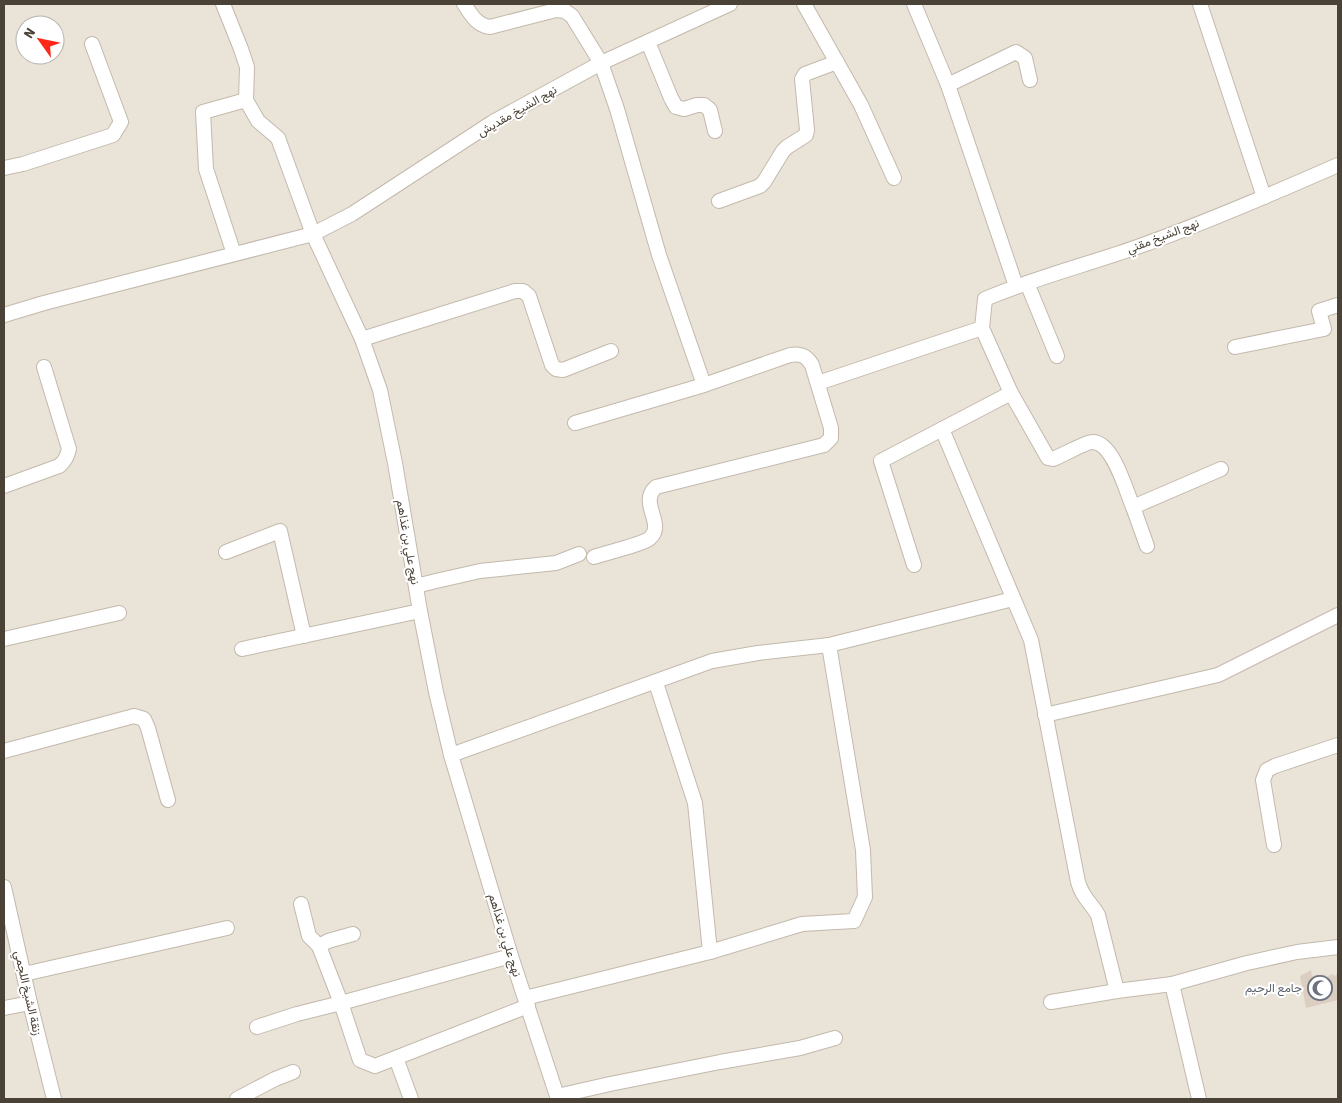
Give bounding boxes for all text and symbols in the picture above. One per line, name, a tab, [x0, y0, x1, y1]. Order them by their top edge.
north arrow	[15, 15, 65, 65]
text: N	[19, 24, 41, 43]
street label: نهج الشيخ مقديش	[474, 82, 560, 141]
street label: نهج الشيخ مقني	[1125, 215, 1202, 259]
street label: نهج علي بن غذاهم	[391, 498, 423, 586]
street label: نهج علي بن غذاهم	[483, 891, 525, 979]
street label: زنقة الشيخ اللجمي	[9, 949, 46, 1037]
mosque icon: جامع الرحيم	[1307, 975, 1333, 1001]
place label: جامع الرحيم	[1245, 980, 1302, 997]

